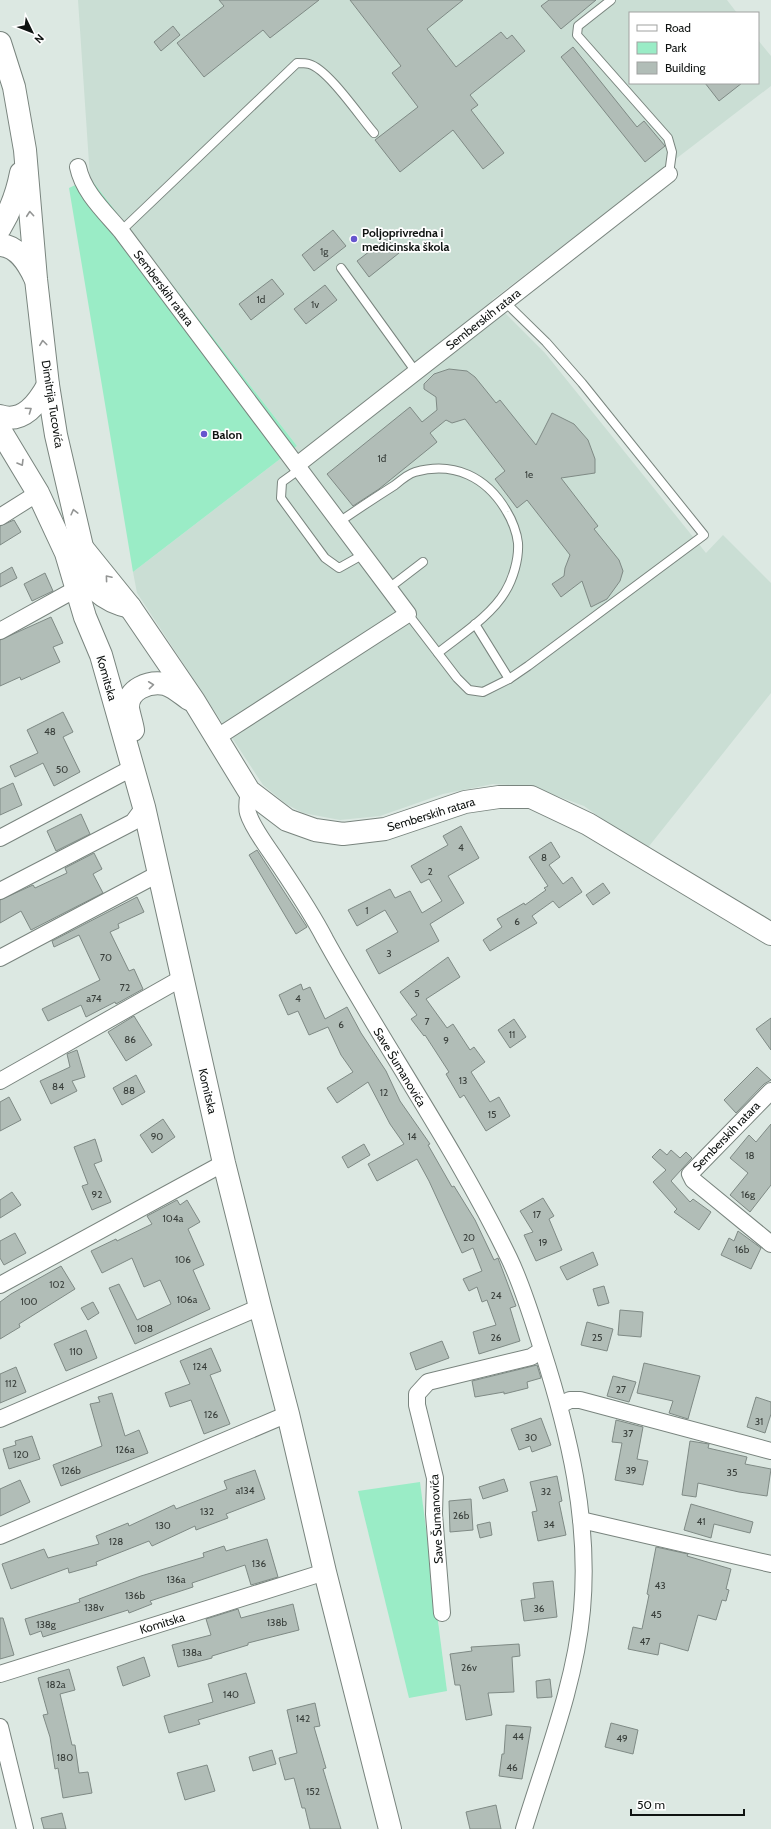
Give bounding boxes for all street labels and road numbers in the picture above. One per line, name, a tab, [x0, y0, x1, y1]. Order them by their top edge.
street label: Semberskih ratara	[131, 247, 198, 329]
street label: Semberskih ratara	[443, 285, 524, 353]
street label: Dimitrija Tucovića	[39, 359, 67, 449]
street label: Komitska	[93, 654, 121, 702]
street label: Semberskih ratara	[385, 793, 477, 834]
street label: Save Šumanovića	[371, 1025, 430, 1109]
street label: Komitska	[196, 1067, 221, 1115]
street label: Semberskih ratara	[689, 1098, 763, 1174]
street label: Save Šumanovića	[426, 1474, 446, 1564]
street label: Komitska	[138, 1609, 186, 1637]

